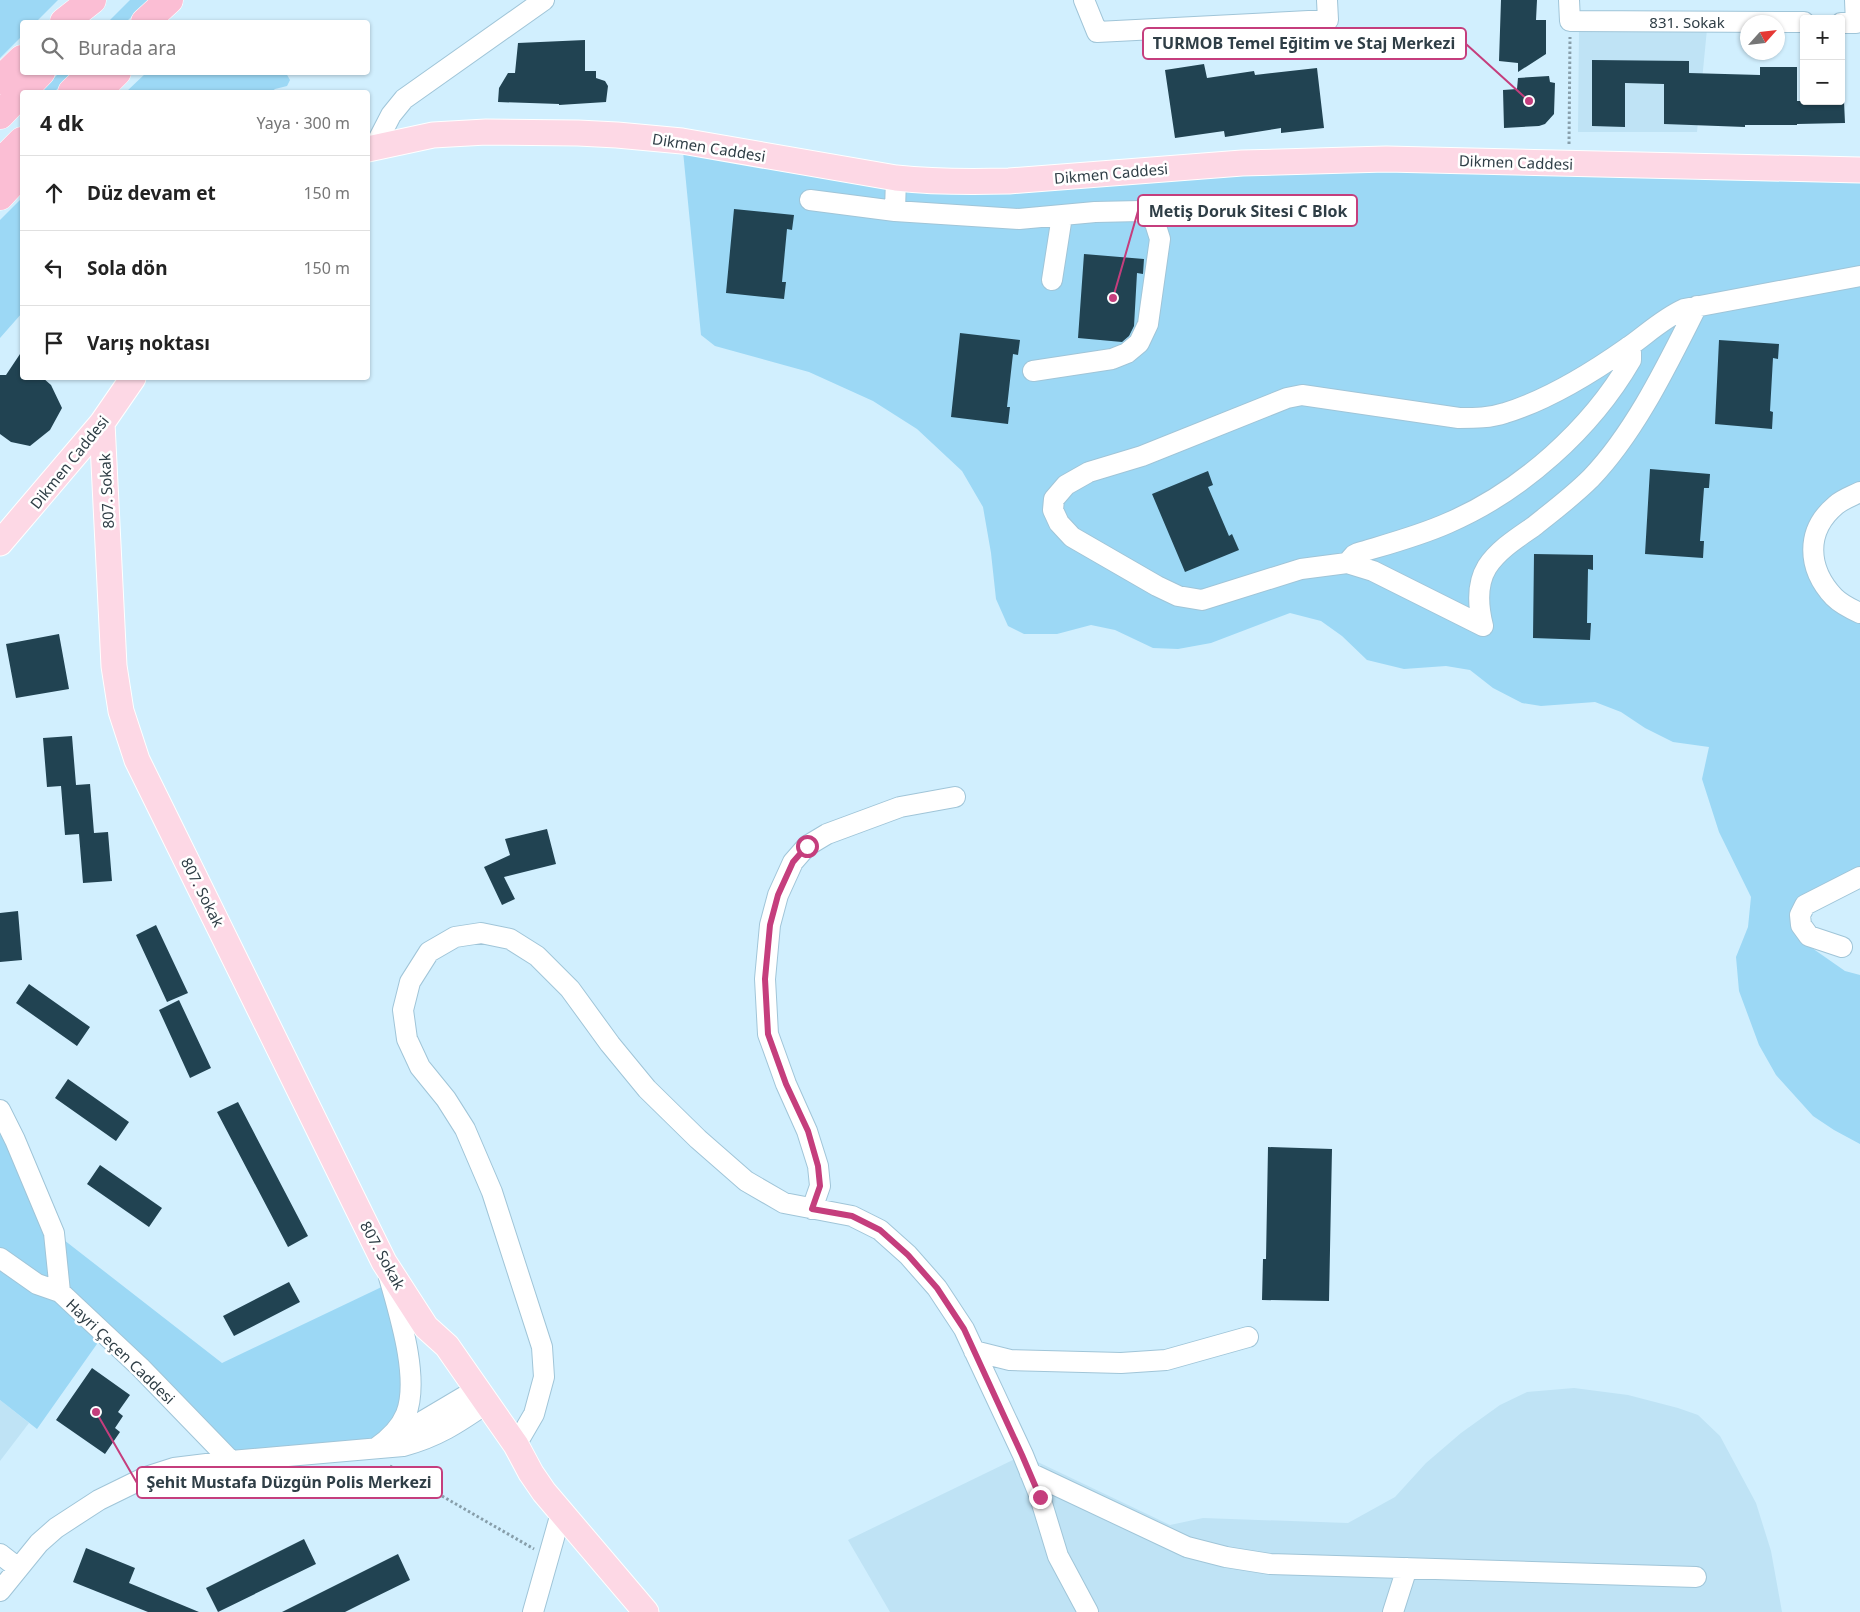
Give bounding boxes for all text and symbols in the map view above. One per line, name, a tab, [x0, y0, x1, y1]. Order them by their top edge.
street label: 831. Sokak	[1649, 12, 1725, 32]
north arrow	[1740, 15, 1785, 60]
map controls	[1800, 15, 1845, 105]
button: +	[1800, 15, 1845, 60]
search box	[20, 20, 370, 75]
callout: TURMOB Temel Eğitim ve Staj Merkezi	[1143, 28, 1466, 59]
text: TURMOB Temel Eğitim ve Staj Merkezi	[1153, 32, 1455, 54]
icon: search	[38, 34, 66, 62]
text: Burada ara	[78, 35, 176, 61]
button: −	[1800, 60, 1845, 105]
text: 4 dk	[40, 109, 84, 137]
text: Yaya · 300 m	[256, 112, 350, 134]
street label: Dikmen Caddesi	[651, 128, 767, 166]
street label: Dikmen Caddesi	[1459, 150, 1573, 174]
street label: Dikmen Caddesi	[1053, 158, 1169, 188]
icon: ahead	[40, 179, 68, 207]
text: Düz devam et	[87, 180, 216, 206]
text: 150 m	[303, 182, 350, 204]
callout: Metiş Doruk Sitesi C Blok	[1138, 195, 1357, 226]
text: Metiş Doruk Sitesi C Blok	[1149, 200, 1347, 222]
icon: left	[40, 254, 68, 282]
text: Sola dön	[87, 255, 168, 281]
text: 150 m	[303, 257, 350, 279]
icon: arrive	[40, 329, 68, 357]
text: Varış noktası	[87, 330, 210, 356]
street label: Dikmen Caddesi	[25, 411, 113, 513]
street label: 807. Sokak	[94, 453, 118, 529]
route start	[796, 835, 819, 858]
street label: 807. Sokak	[177, 854, 229, 930]
street label: 807. Sokak	[356, 1217, 410, 1293]
street label: Hayri Çeçen Caddesi	[62, 1294, 180, 1408]
callout: Şehit Mustafa Düzgün Polis Merkezi	[137, 1467, 442, 1498]
text: Şehit Mustafa Düzgün Polis Merkezi	[146, 1471, 432, 1493]
route end	[1029, 1486, 1052, 1509]

